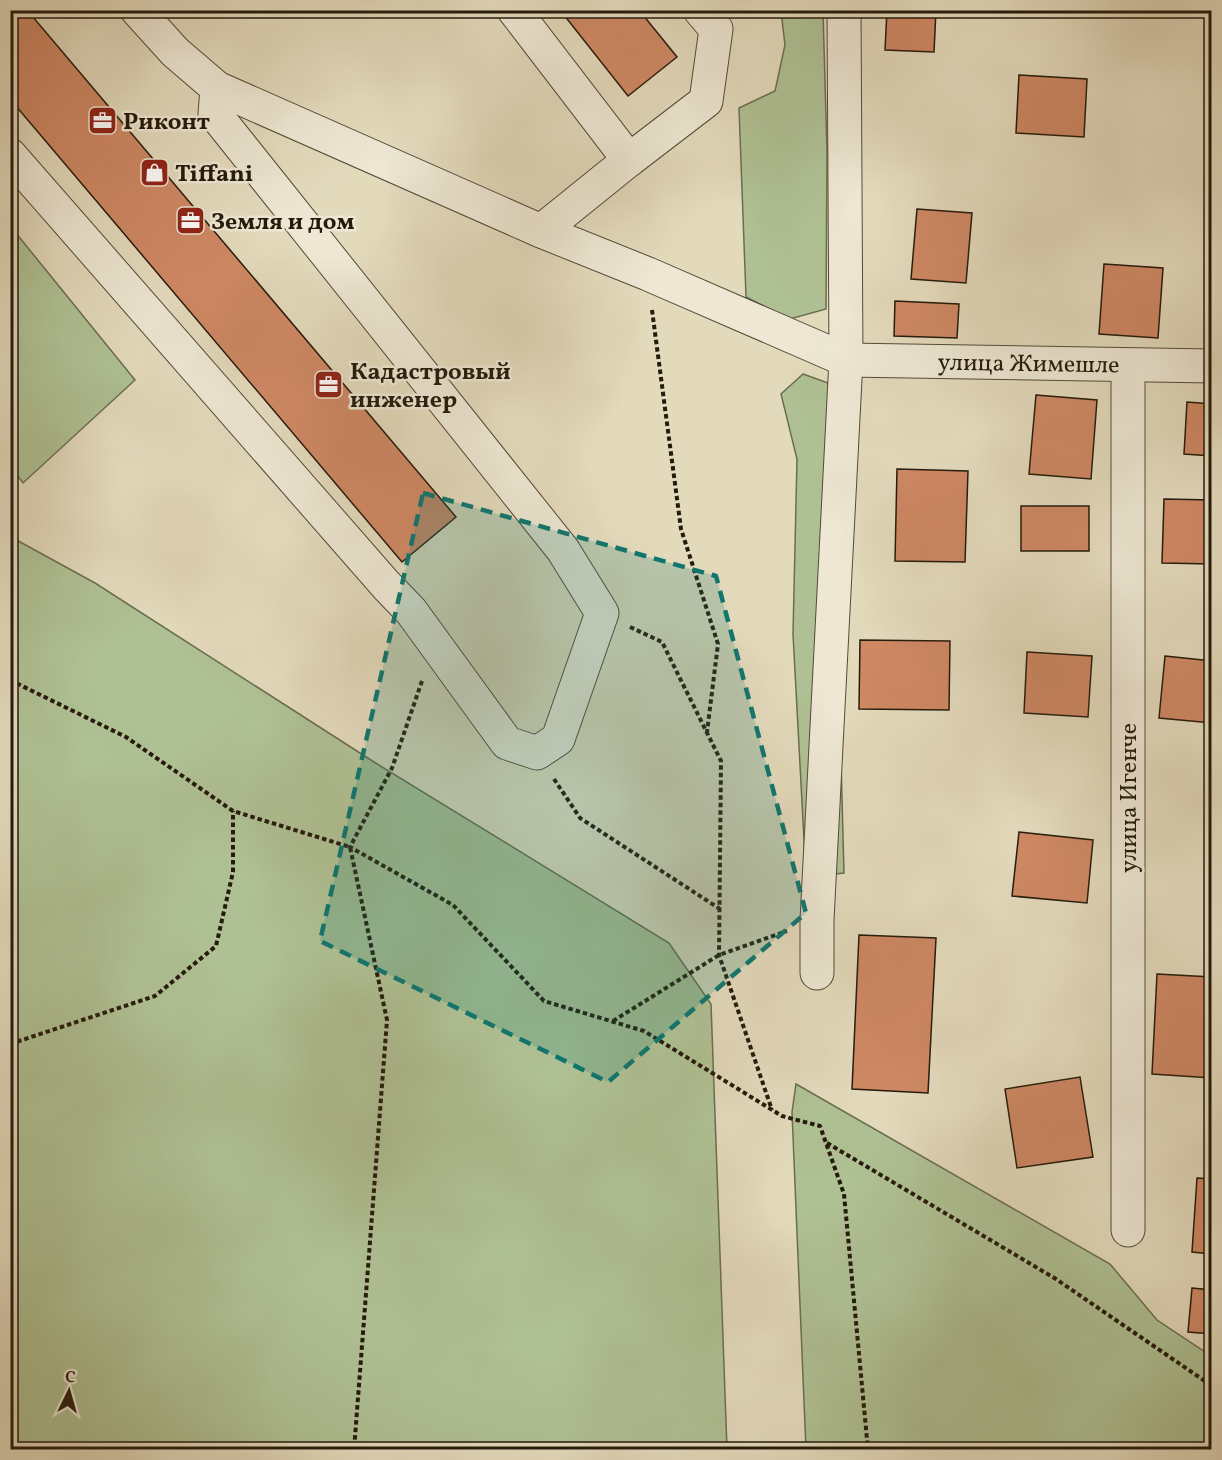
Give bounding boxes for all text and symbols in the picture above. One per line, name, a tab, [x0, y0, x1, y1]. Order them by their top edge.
office icon: Риконт	[86, 105, 118, 137]
place label: Риконт	[123, 106, 210, 140]
shop icon: Tiffani	[138, 157, 170, 189]
place label: Tiffani	[175, 158, 253, 192]
office icon: Земля и дом	[174, 205, 206, 237]
place label: Земля и дом	[211, 206, 354, 240]
street label: улица Жимешле	[937, 347, 1120, 383]
place label: Кадастровый инженер	[350, 356, 511, 418]
office icon: Кадастровый инженер	[313, 369, 345, 401]
street label: улица Игенче	[1113, 723, 1147, 873]
north arrow	[39, 1361, 99, 1421]
text: С	[64, 1367, 76, 1389]

